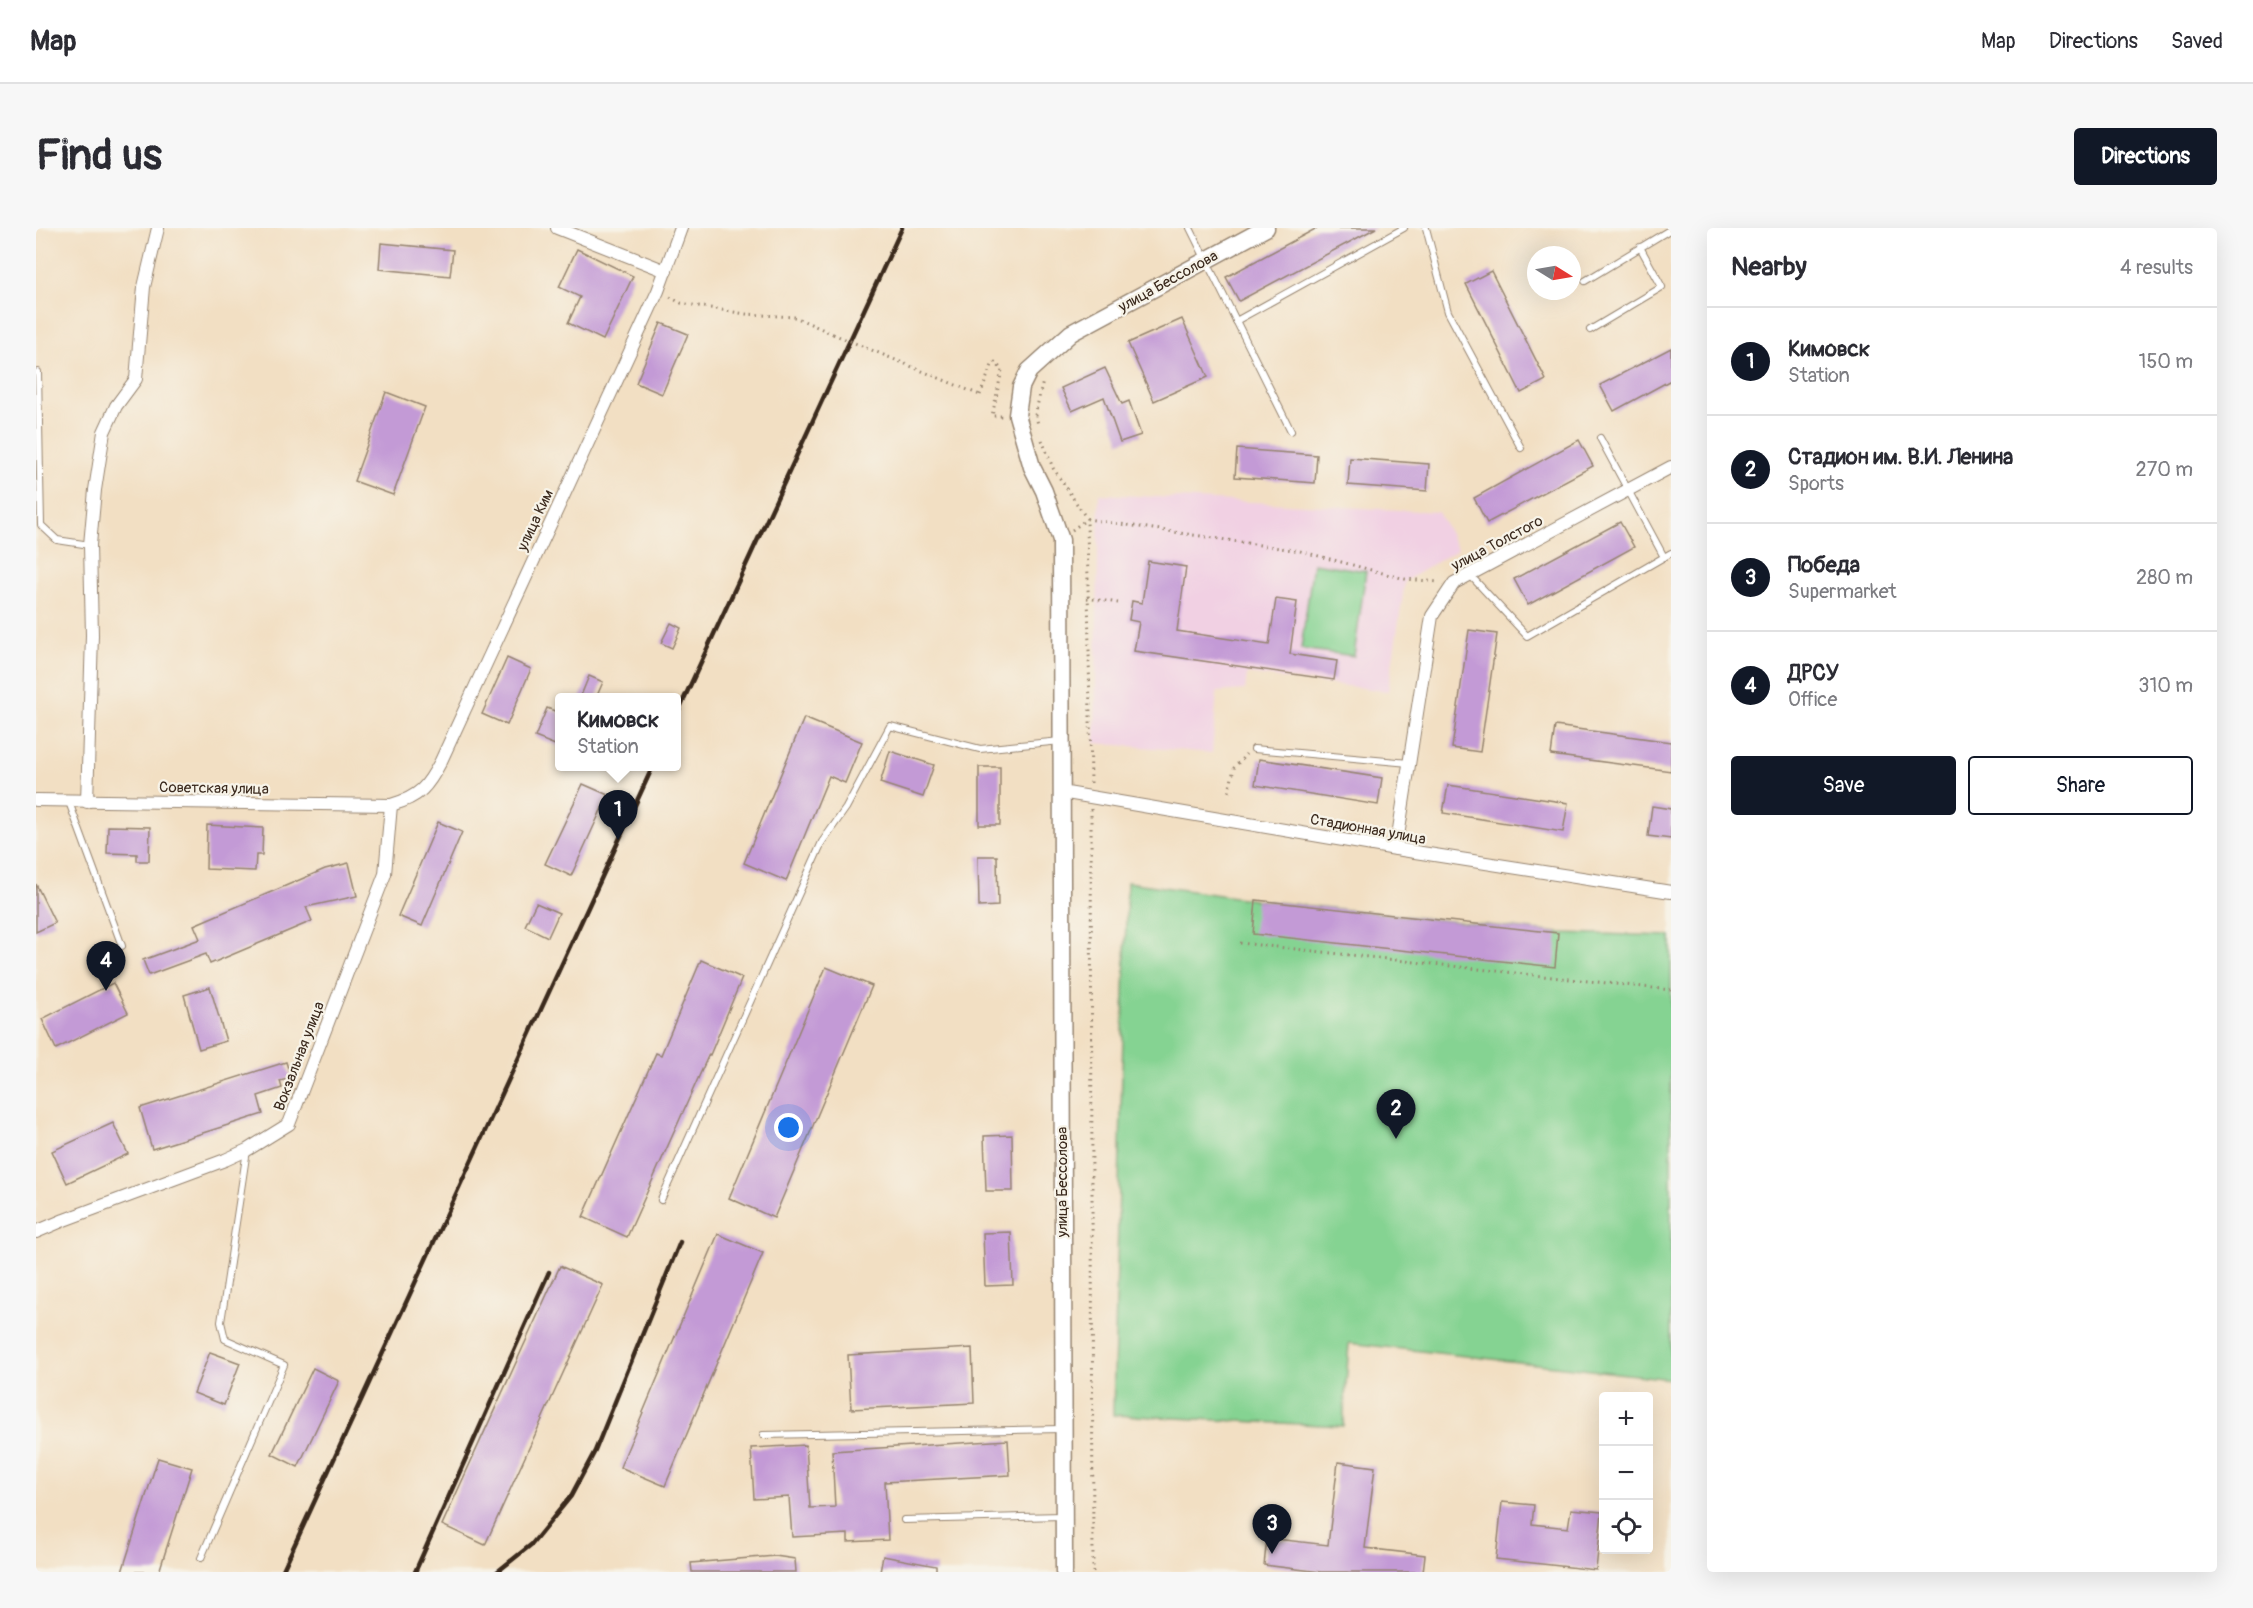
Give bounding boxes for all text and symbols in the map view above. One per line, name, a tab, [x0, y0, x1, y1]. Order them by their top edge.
text: Map	[30, 24, 76, 59]
text: Map	[1981, 28, 2016, 55]
text: Directions	[2049, 28, 2138, 55]
text: Saved	[2171, 28, 2223, 55]
button: Directions	[2074, 128, 2217, 185]
text: Find us	[36, 130, 162, 182]
street label: улица Бессолова	[1114, 246, 1221, 317]
north arrow	[1527, 246, 1581, 300]
text: Nearby	[1731, 251, 1807, 283]
text: 4 results	[2120, 255, 2193, 280]
text: Кимовск	[1788, 335, 1870, 363]
text: 1	[1747, 349, 1754, 374]
text: 150 m	[2139, 349, 2193, 374]
text: Station	[1788, 363, 1850, 388]
text: Стадион им. В.И. Ленина	[1788, 443, 2013, 471]
text: 2	[1745, 457, 1756, 482]
text: 270 m	[2135, 457, 2193, 482]
text: Sports	[1788, 471, 1844, 496]
street label: улица Ким	[513, 486, 558, 555]
street label: улица Толстого	[1447, 511, 1546, 576]
text: Победа	[1788, 551, 1860, 579]
text: 3	[1745, 565, 1756, 590]
text: 280 m	[2136, 565, 2193, 590]
text: Supermarket	[1788, 579, 1897, 604]
text: ДРСУ	[1788, 659, 1839, 687]
text: 4	[1745, 673, 1756, 698]
text: 310 m	[2138, 673, 2193, 698]
text: Office	[1788, 687, 1837, 712]
popup	[555, 693, 681, 771]
text: Кимовск	[577, 706, 659, 734]
text: Station	[577, 734, 639, 759]
button: Save	[1731, 756, 1956, 815]
button: Share	[1968, 756, 2193, 815]
street label: Советская улица	[159, 778, 269, 799]
pin: 1	[598, 790, 638, 840]
street label: Стадионная улица	[1309, 810, 1427, 849]
pin: 4	[86, 942, 126, 991]
street label: Вокзальная улица	[270, 999, 329, 1113]
pin: 2	[1376, 1090, 1416, 1139]
your location	[774, 1113, 803, 1142]
street label: улица Бессолова	[1053, 1127, 1072, 1238]
map controls	[1599, 1392, 1653, 1554]
button: +	[1599, 1392, 1653, 1446]
button: −	[1599, 1446, 1653, 1500]
button: locate	[1599, 1500, 1653, 1554]
pin: 3	[1252, 1504, 1292, 1554]

